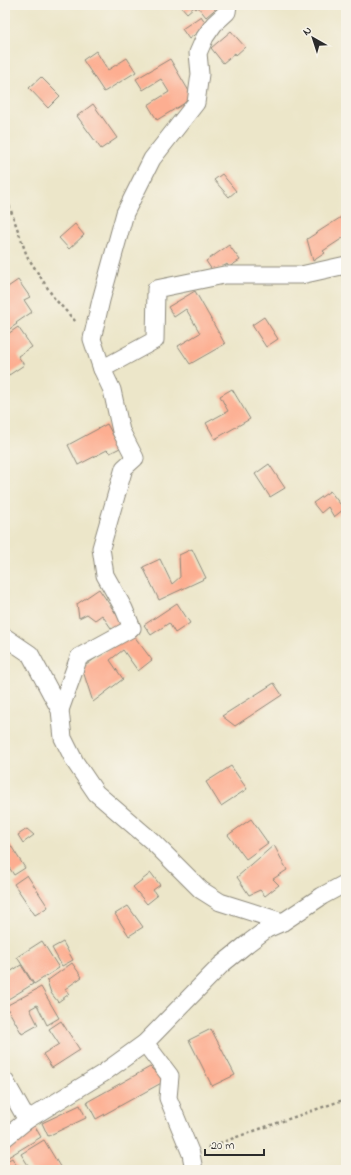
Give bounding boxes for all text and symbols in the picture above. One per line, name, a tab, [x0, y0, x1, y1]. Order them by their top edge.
north arrow	[293, 18, 333, 58]
text: N	[299, 22, 315, 40]
scale bar	[205, 1131, 264, 1157]
text: 20 m	[211, 1137, 234, 1155]

